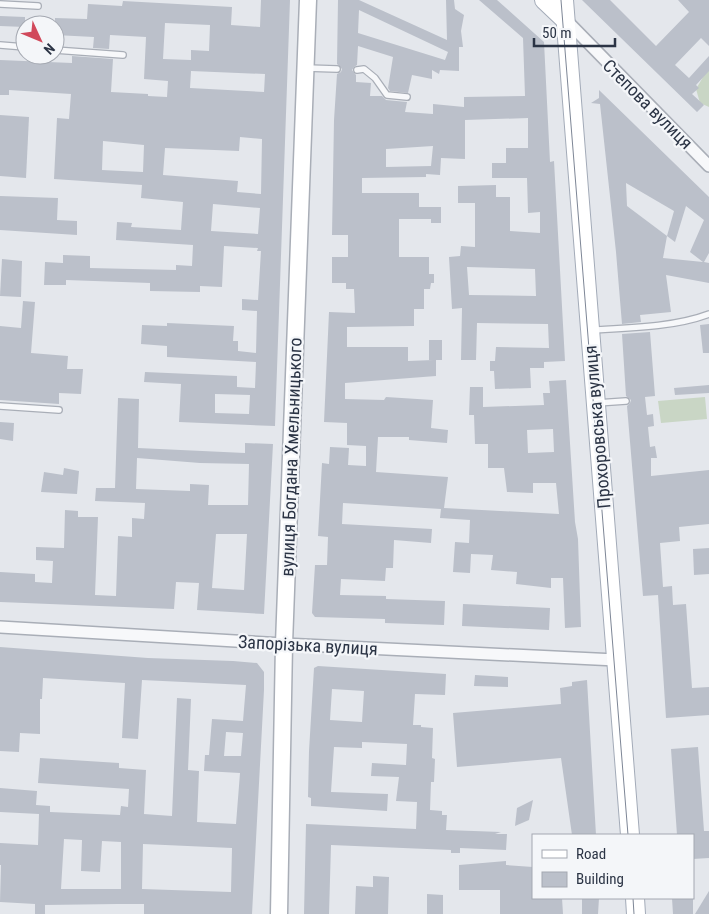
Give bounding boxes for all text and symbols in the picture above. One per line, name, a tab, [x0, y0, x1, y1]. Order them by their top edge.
north arrow	[15, 15, 65, 65]
scale bar	[534, 15, 615, 47]
text: 50 m	[542, 24, 572, 42]
text: N	[41, 40, 58, 58]
street label: Степова вулиця	[599, 55, 697, 153]
street label: вулиця Богдана Хмельницького	[276, 337, 306, 577]
street label: Прохоровська вулиця	[579, 345, 615, 509]
street label: Запорізька вулиця	[238, 631, 378, 659]
legend	[532, 834, 694, 899]
text: Road	[576, 845, 606, 863]
text: Building	[576, 870, 624, 888]

